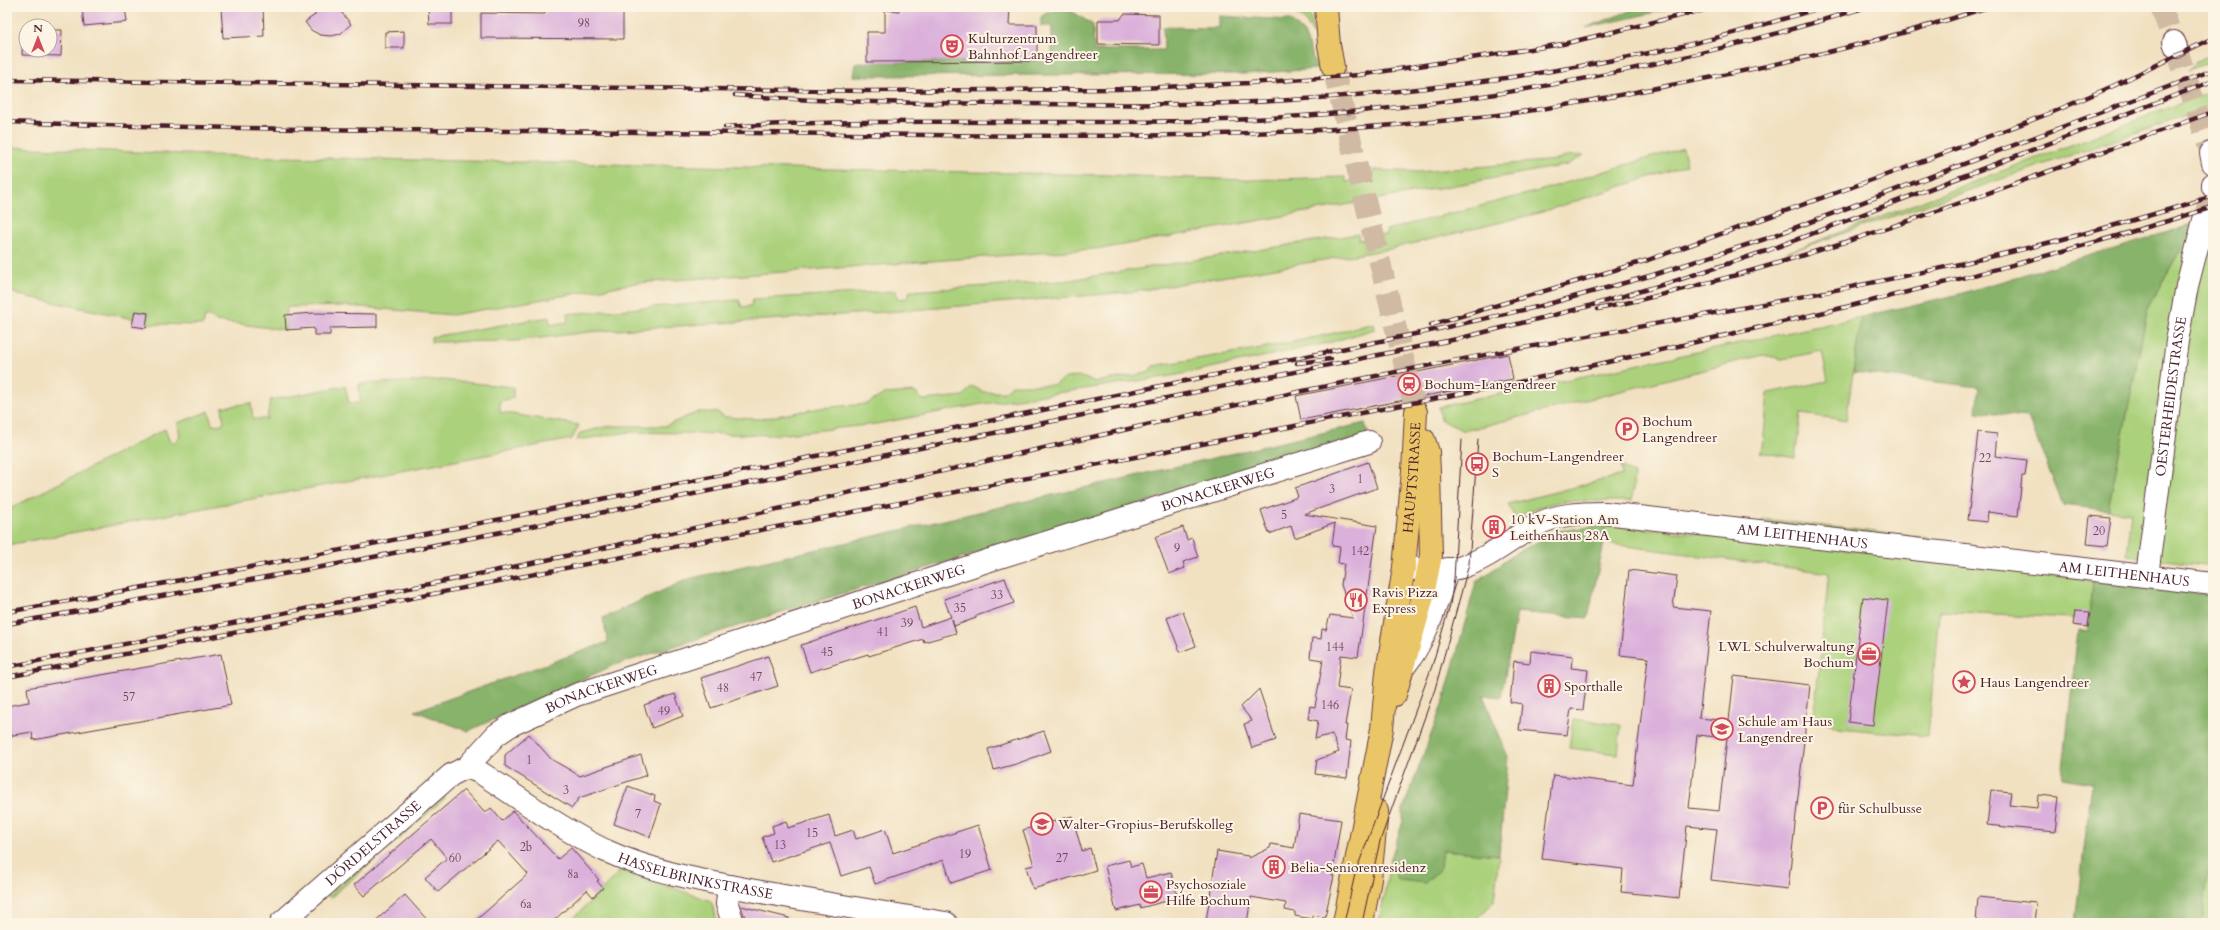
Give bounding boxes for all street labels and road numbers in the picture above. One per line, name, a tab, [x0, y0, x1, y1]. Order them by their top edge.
street label: OESTERHEIDESTRASSE	[2151, 315, 2191, 478]
street label: HAUPTSTRASSE	[1398, 421, 1425, 534]
street label: BONACKERWEG	[1159, 463, 1277, 516]
street label: AM LEITHENHAUS	[1736, 519, 1869, 554]
street label: AM LEITHENHAUS	[2058, 557, 2191, 591]
street label: BONACKERWEG	[850, 560, 968, 614]
street label: BONACKERWEG	[542, 660, 660, 718]
street label: DÖRDELSTRASSE	[321, 796, 426, 890]
street label: HASSELBRINKSTRASSE	[615, 848, 775, 904]

